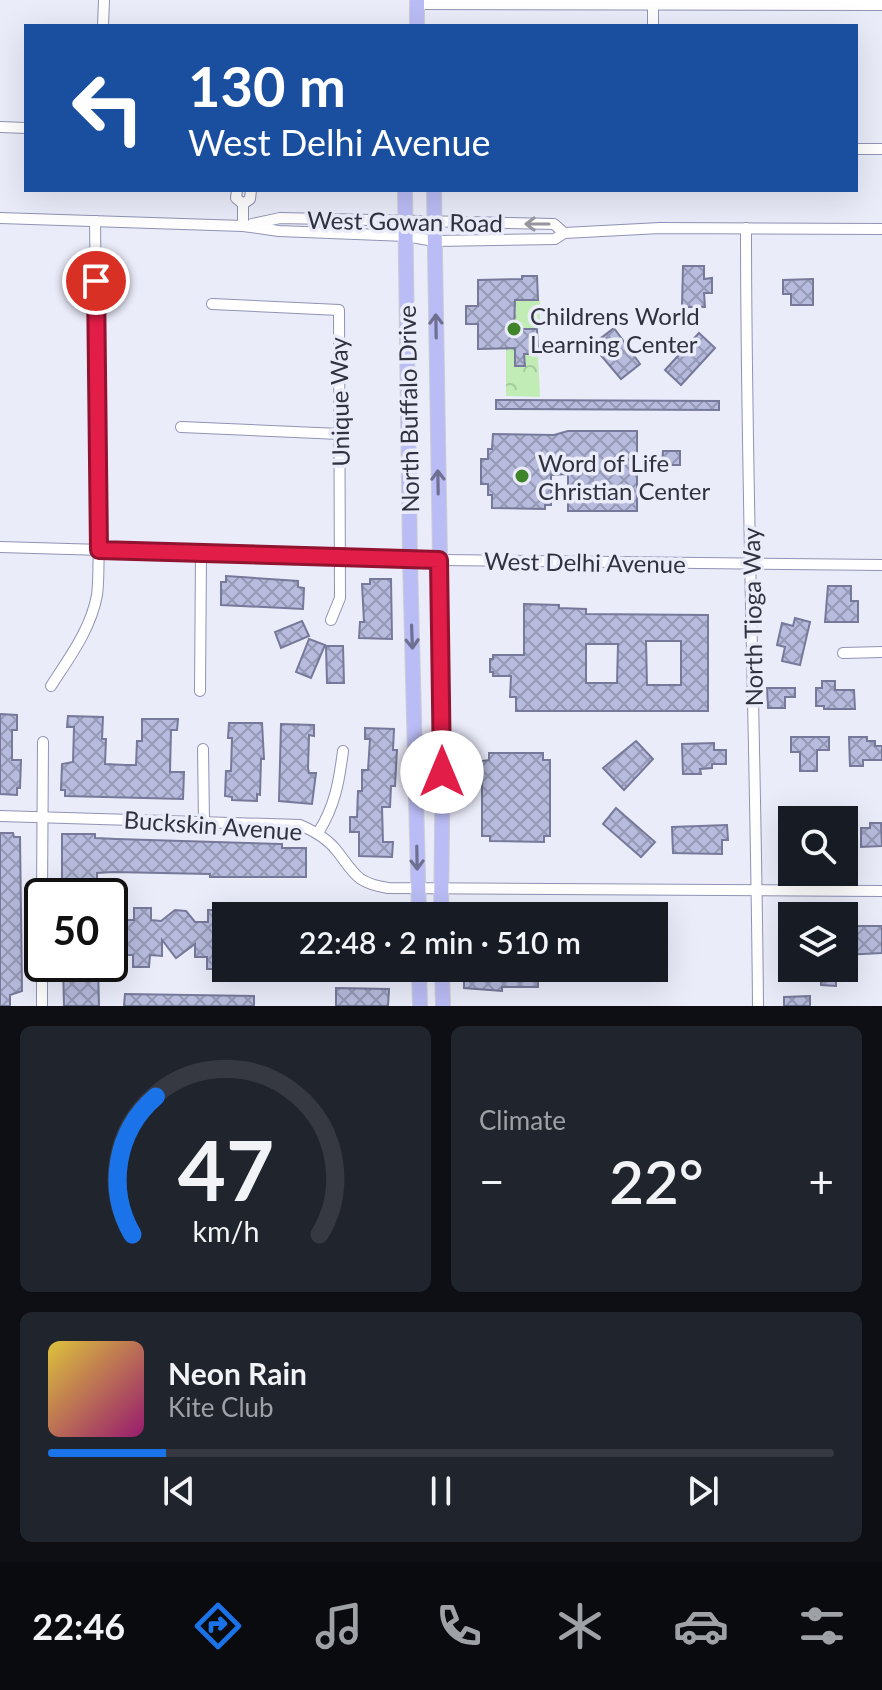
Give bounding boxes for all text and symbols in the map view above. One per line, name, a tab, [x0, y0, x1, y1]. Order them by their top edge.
text: 130 m	[188, 52, 346, 119]
icon: left	[56, 56, 160, 160]
text: West Delhi Avenue	[188, 120, 491, 164]
street label: West Gowan Road	[307, 205, 503, 237]
one-way arrow	[524, 216, 551, 232]
pin	[62, 247, 130, 315]
icon: arrive	[74, 259, 118, 303]
place label: Childrens World Learning Center	[530, 301, 700, 358]
street label: North Buffalo Drive	[392, 305, 424, 513]
one-way arrow	[428, 313, 443, 340]
marker: Childrens World Learning Center	[505, 320, 523, 338]
street label: Unique Way	[323, 336, 355, 467]
place label: Word of Life Christian Center	[538, 448, 710, 505]
marker: Word of Life Christian Center	[513, 467, 531, 485]
one-way arrow	[430, 469, 446, 496]
street label: North Tioga Way	[736, 527, 768, 707]
street label: West Delhi Avenue	[484, 546, 686, 578]
one-way arrow	[404, 623, 419, 650]
position arrow	[400, 730, 484, 814]
street label: Buckskin Avenue	[123, 804, 303, 846]
map controls	[778, 806, 858, 982]
button: search	[778, 806, 858, 886]
one-way arrow	[410, 844, 425, 871]
speed limit sign: 50	[24, 878, 128, 982]
button: layers	[778, 902, 858, 982]
text: 22:48 · 2 min · 510 m	[299, 924, 581, 960]
text: Climate	[479, 1104, 566, 1136]
text: 47	[177, 1119, 274, 1219]
text: 22°	[609, 1145, 704, 1217]
text: −	[479, 1155, 505, 1207]
text: +	[808, 1155, 834, 1207]
text: km/h	[192, 1214, 259, 1248]
text: Neon Rain	[168, 1355, 307, 1391]
text: Kite Club	[168, 1391, 274, 1423]
icon: previous	[157, 1469, 201, 1513]
icon: pause	[419, 1469, 463, 1513]
icon: next	[681, 1469, 725, 1513]
icon: directions	[190, 1598, 246, 1654]
icon: music	[311, 1598, 367, 1654]
icon: phone	[431, 1598, 487, 1654]
icon: climate	[552, 1598, 608, 1654]
icon: car	[673, 1598, 729, 1654]
icon: filters	[794, 1598, 850, 1654]
text: 22:46	[32, 1604, 125, 1648]

